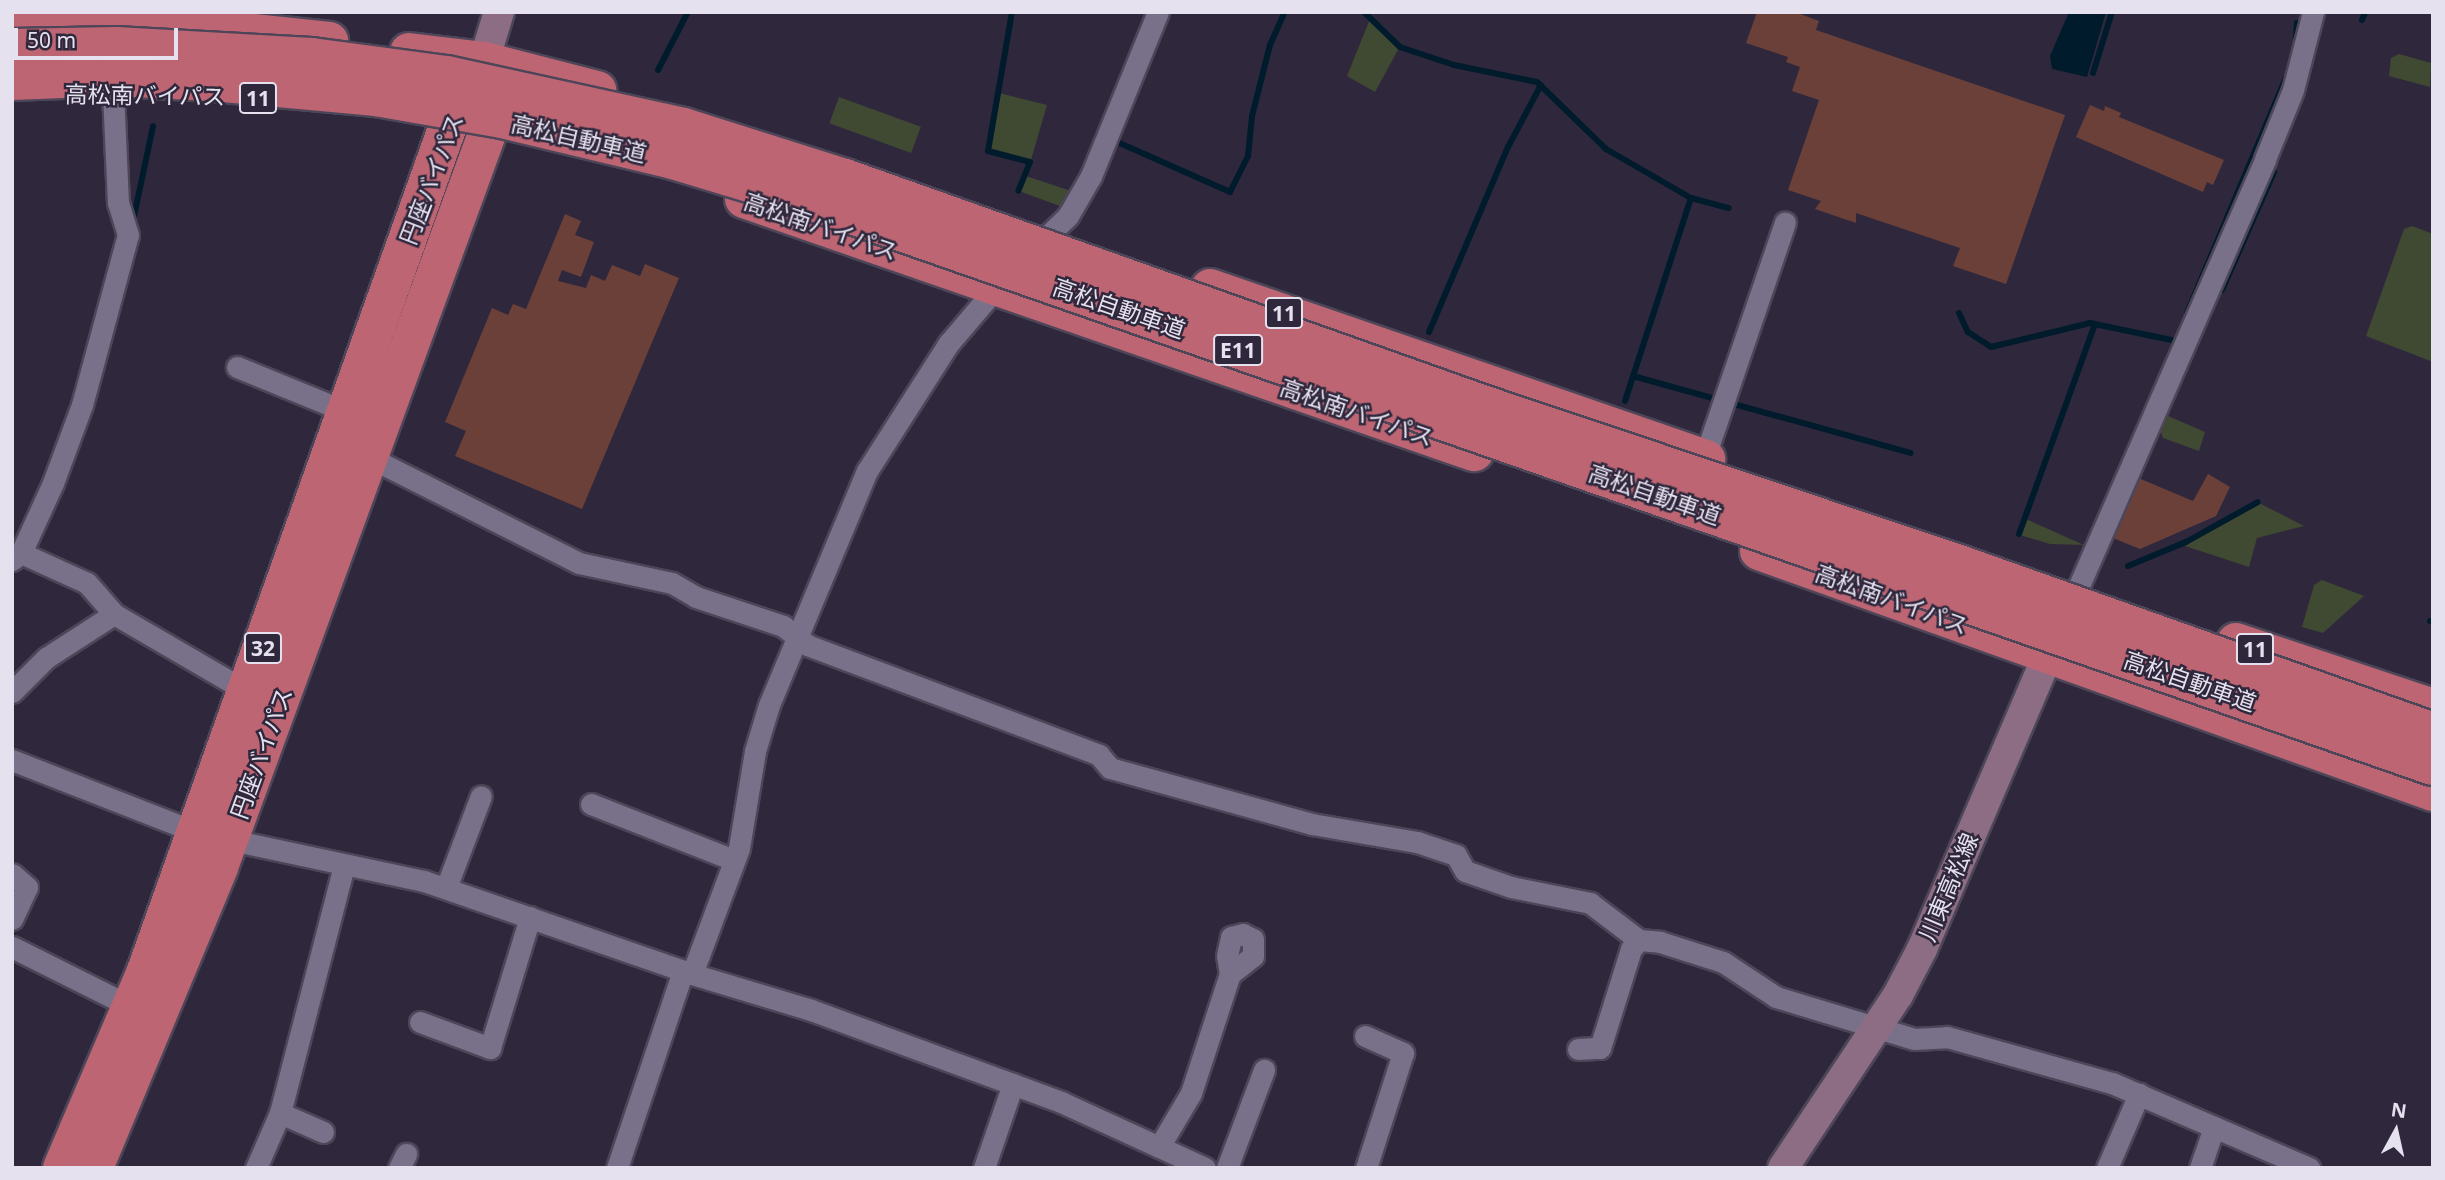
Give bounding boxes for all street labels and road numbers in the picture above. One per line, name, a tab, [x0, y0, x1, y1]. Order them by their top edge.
street label: 高松南バイパス	[64, 80, 226, 110]
road number: 11	[239, 80, 277, 116]
street label: 高松自動車道	[509, 109, 649, 167]
street label: 円座バイパス	[393, 110, 469, 248]
street label: 高松南バイパス	[740, 187, 902, 265]
street label: 高松自動車道	[1049, 272, 1189, 344]
road number: 11	[1265, 296, 1303, 330]
road number: E11	[1212, 332, 1264, 368]
street label: 高松南バイパス	[1276, 373, 1438, 451]
street label: 高松自動車道	[1585, 458, 1725, 530]
street label: 高松南バイパス	[1812, 558, 1972, 640]
road number: 32	[244, 630, 282, 666]
road number: 11	[2236, 632, 2274, 666]
street label: 高松自動車道	[2120, 645, 2260, 717]
street label: 円座バイパス	[224, 683, 298, 823]
street label: 川東高松線	[1913, 829, 1983, 945]

